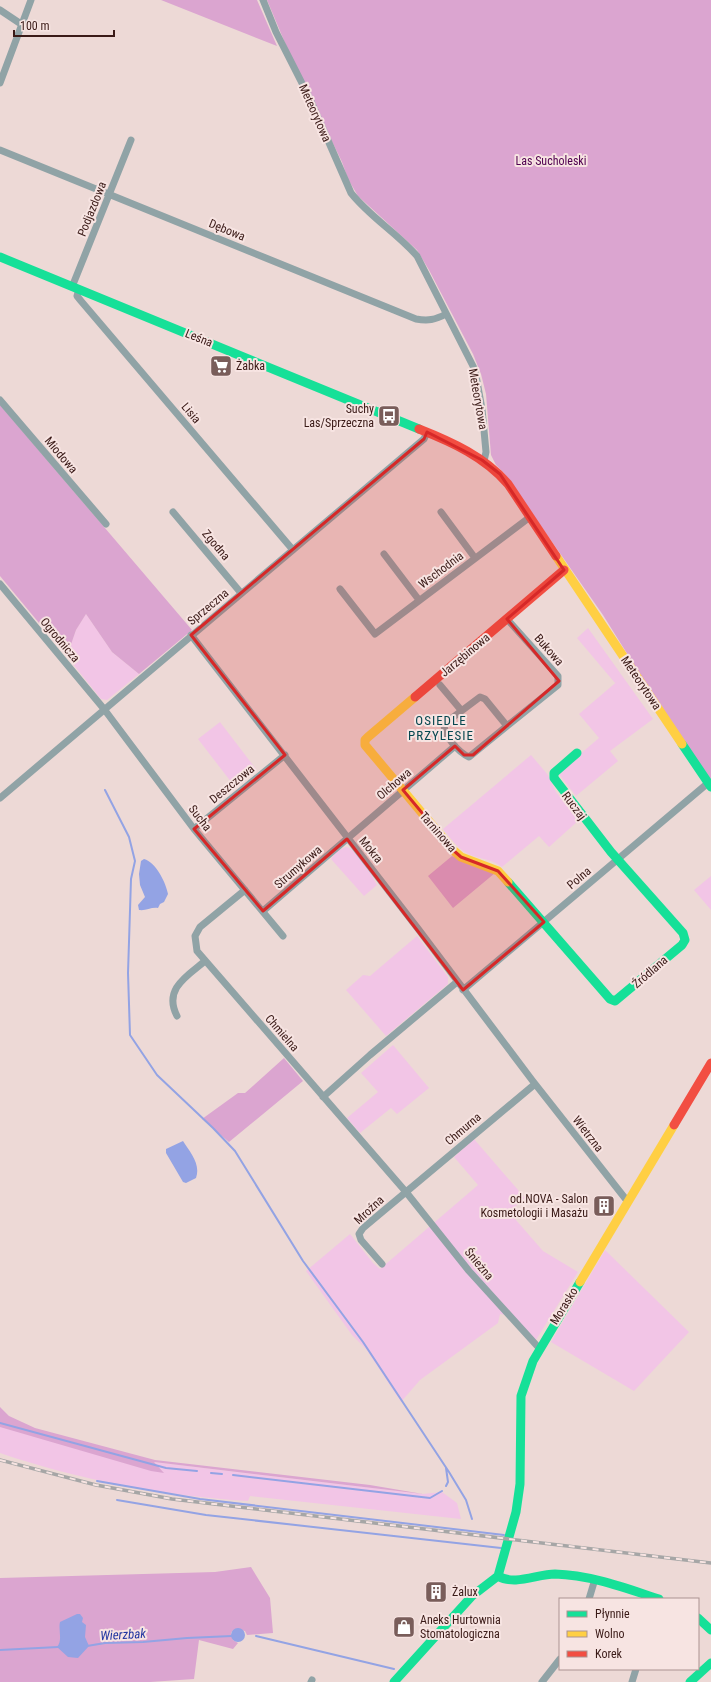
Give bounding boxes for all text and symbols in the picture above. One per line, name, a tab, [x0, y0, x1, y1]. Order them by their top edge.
scale bar	[14, 12, 114, 38]
text: 100 m	[20, 19, 50, 33]
street label: Meteorytowa	[296, 82, 334, 144]
park label: Las Sucholeski	[515, 154, 587, 168]
street label: Podjazdowa	[75, 179, 109, 238]
street label: Dębowa	[207, 216, 247, 244]
street label: Leśna	[183, 326, 215, 350]
supermarket icon: Żabka	[208, 353, 234, 379]
place label: Żabka	[236, 358, 265, 373]
street label: Meteorytowa	[466, 367, 490, 431]
street label: Lisia	[178, 400, 204, 426]
place label: Suchy Las/Sprzeczna	[304, 402, 374, 430]
bus stop icon: Suchy Las/Sprzeczna	[376, 403, 402, 429]
street label: Miodowa	[42, 434, 80, 476]
street label: Zgodna	[199, 527, 233, 563]
street label: Wschodnia	[416, 549, 466, 591]
street label: Sprzeczna	[185, 586, 231, 628]
street label: Ogrodnicza	[37, 615, 83, 665]
street label: Jarzębinowa	[437, 630, 493, 680]
street label: Bukowa	[531, 631, 567, 669]
street label: Meteorytowa	[618, 654, 664, 713]
district label: OSIEDLE PRZYLESIE	[408, 713, 474, 743]
street label: Deszczowa	[207, 762, 257, 806]
street label: Olchowa	[374, 765, 414, 802]
street label: Ruczaj	[559, 789, 589, 823]
street label: Sucha	[186, 802, 215, 834]
street label: Tarninowa	[417, 809, 460, 855]
street label: Mokra	[356, 834, 386, 866]
street label: Strumykowa	[271, 842, 325, 891]
street label: Polna	[564, 864, 594, 892]
street label: Źródlana	[629, 952, 671, 991]
street label: Chmielna	[262, 1012, 302, 1055]
street label: Chmurna	[442, 1110, 484, 1148]
street label: Wietrzna	[570, 1113, 606, 1155]
place label: od.NOVA - Salon Kosmetologii i Masażu	[480, 1192, 588, 1220]
street label: Mroźna	[351, 1193, 387, 1227]
building icon: od.NOVA - Salon Kosmetologii i Masażu	[591, 1193, 617, 1219]
street label: Śnieżna	[462, 1245, 497, 1283]
street label: Morasko	[547, 1285, 581, 1327]
building icon: Żalux	[423, 1579, 449, 1605]
place label: Żalux	[452, 1584, 478, 1599]
legend	[559, 1598, 699, 1670]
text: Płynnie	[595, 1607, 630, 1621]
place label: Aneks Hurtownia Stomatologiczna	[420, 1613, 501, 1641]
shop icon: Aneks Hurtownia Stomatologiczna	[391, 1614, 417, 1640]
water label: Wierzbak	[100, 1626, 147, 1643]
text: Wolno	[595, 1627, 625, 1641]
text: Korek	[595, 1647, 623, 1661]

